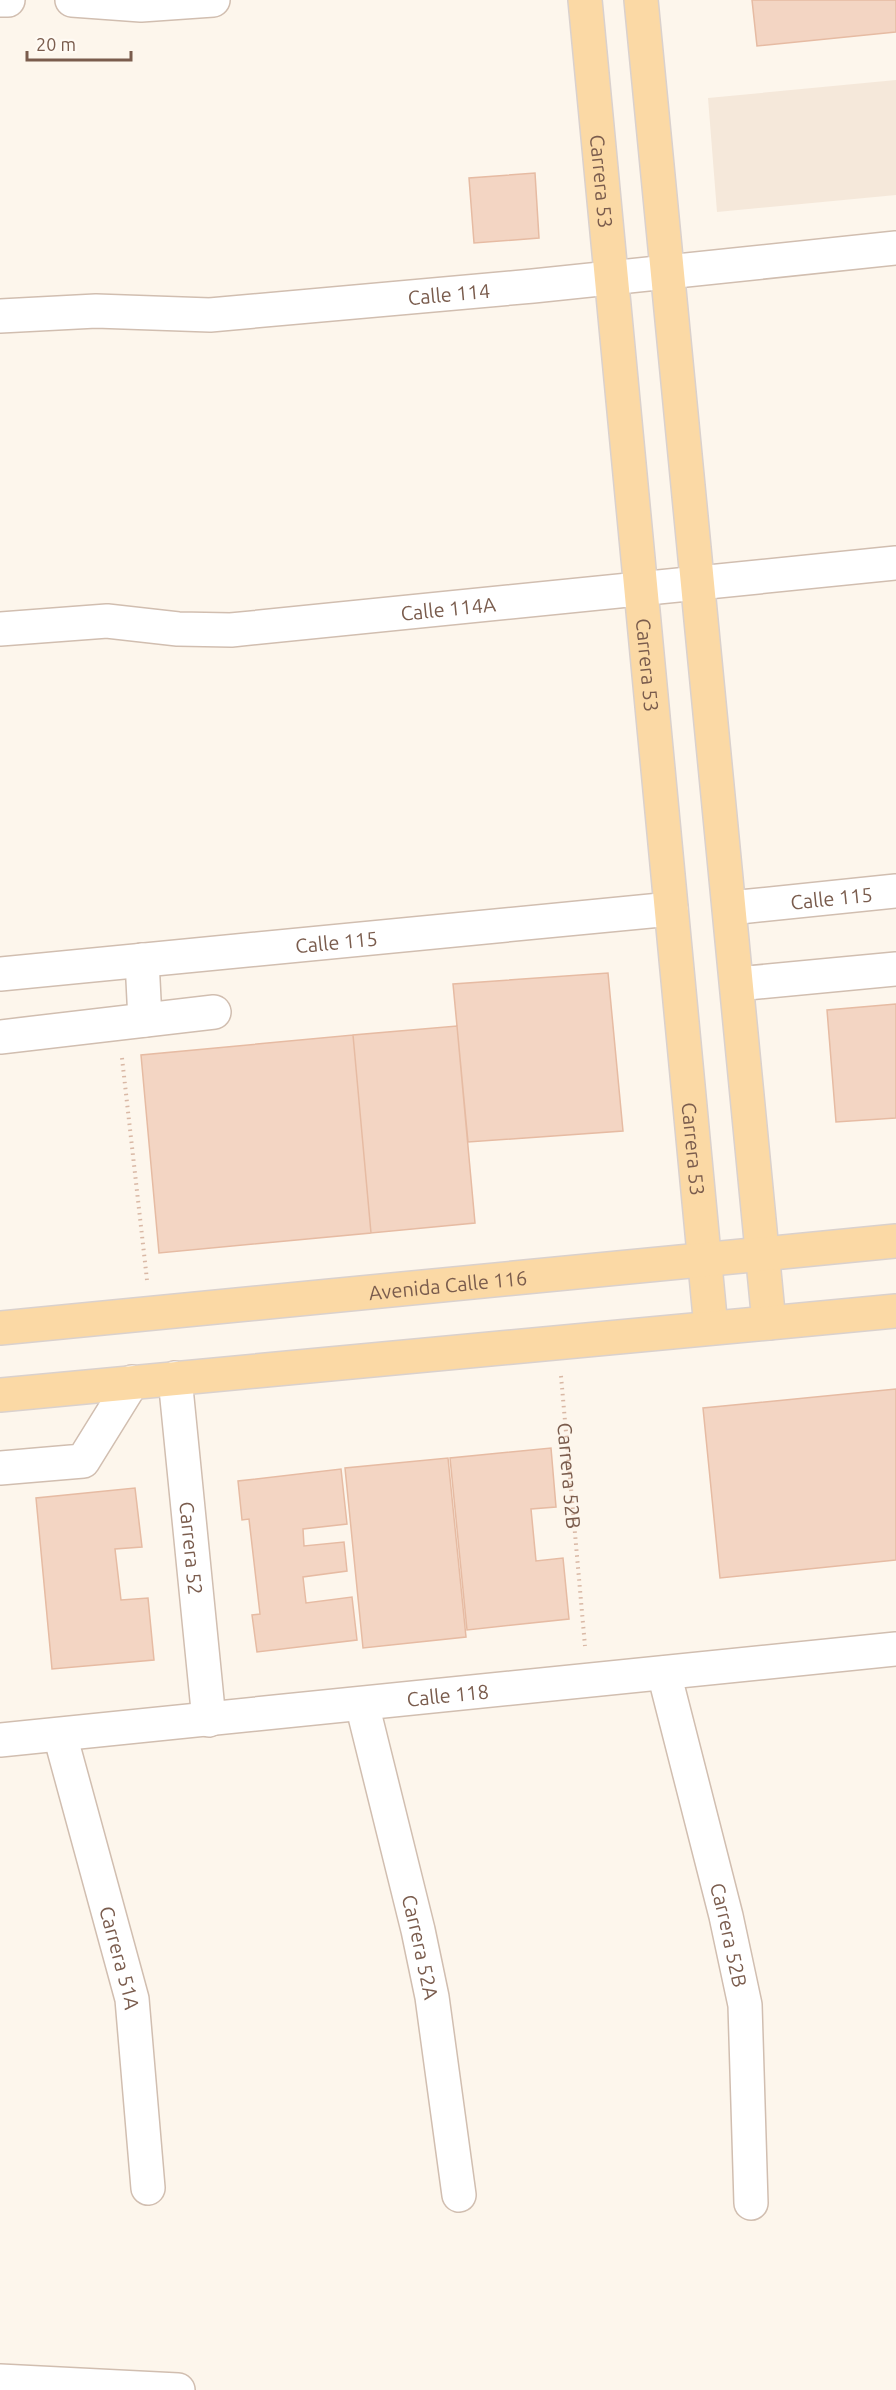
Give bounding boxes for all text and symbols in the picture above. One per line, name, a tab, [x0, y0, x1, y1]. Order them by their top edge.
scale bar	[27, 24, 130, 62]
text: 20 m	[36, 34, 76, 54]
street label: Carrera 53	[586, 133, 618, 229]
street label: Calle 114	[407, 278, 491, 309]
street label: Calle 114A	[399, 592, 497, 624]
street label: Carrera 53	[632, 617, 664, 713]
street label: Calle 115	[789, 882, 874, 913]
street label: Calle 115	[294, 926, 379, 957]
street label: Carrera 53	[678, 1101, 710, 1197]
street label: Avenida Calle 116	[368, 1265, 528, 1304]
street label: Carrera 52B	[554, 1422, 586, 1530]
street label: Carrera 52	[176, 1500, 208, 1596]
street label: Calle 118	[405, 1679, 490, 1710]
street label: Carrera 52B	[706, 1880, 752, 1989]
street label: Carrera 52A	[398, 1892, 444, 2001]
street label: Carrera 51A	[96, 1903, 144, 2011]

